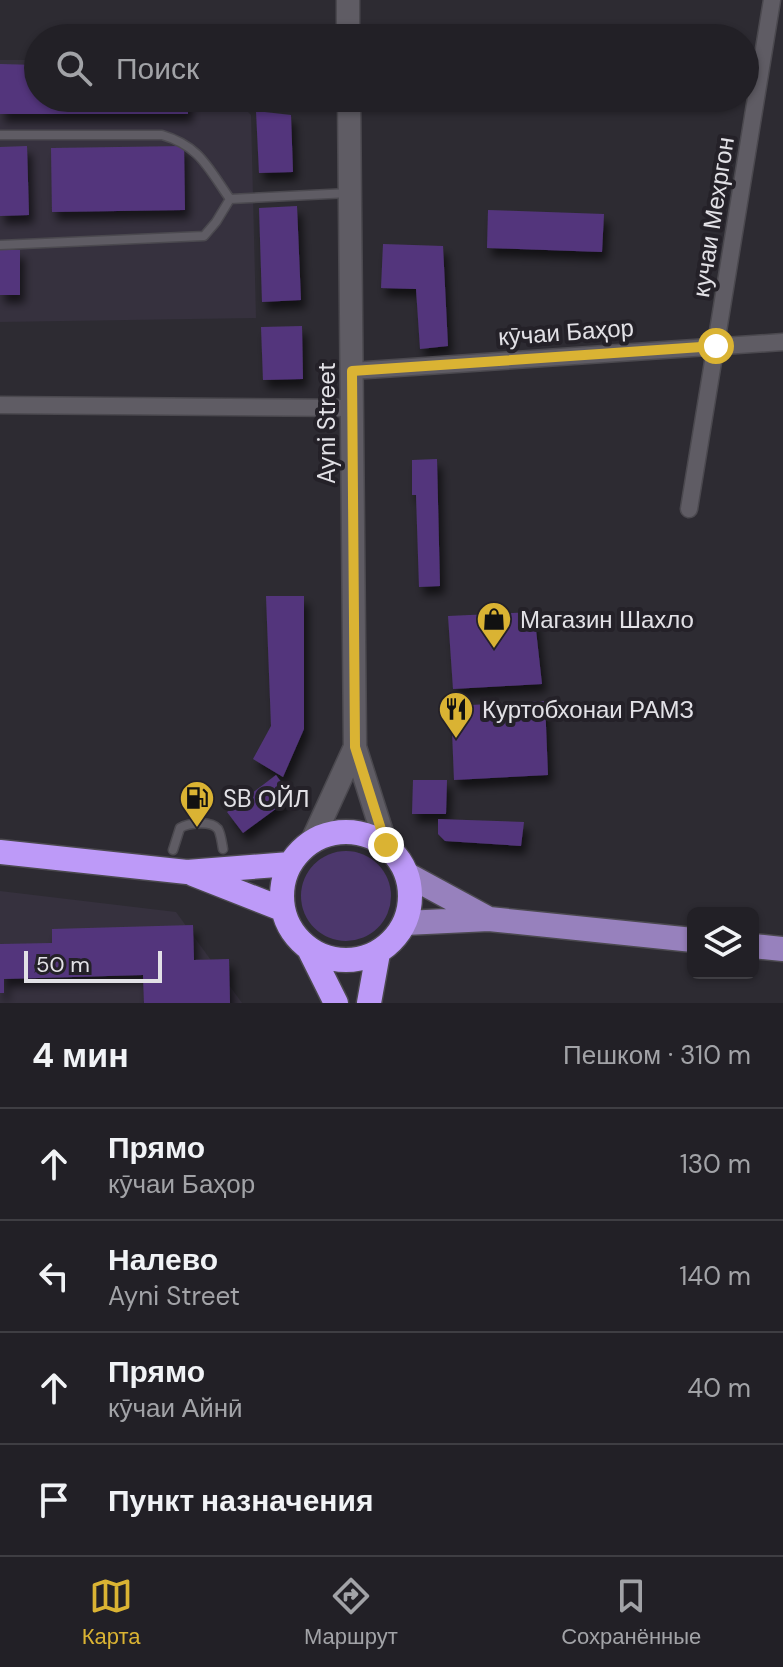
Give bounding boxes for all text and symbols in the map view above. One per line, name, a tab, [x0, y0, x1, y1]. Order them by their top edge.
search box	[24, 24, 759, 112]
icon: search	[52, 46, 96, 90]
text: Поиск	[116, 49, 199, 88]
street label: кучаи Мехргон	[685, 135, 741, 299]
street label: кӯчаи Баҳор	[497, 312, 635, 352]
route start	[698, 328, 734, 364]
street label: Ayni Street	[311, 362, 342, 484]
shop icon: Магазин Шахло	[475, 600, 513, 650]
place label: Магазин Шахло	[520, 604, 694, 635]
restaurant icon: Куртобхонаи РАМЗ	[437, 690, 475, 740]
place label: Куртобхонаи РАМЗ	[482, 694, 694, 725]
fuel station icon: SB ОЙЛ	[178, 779, 216, 829]
place label: SB ОЙЛ	[223, 783, 309, 814]
route end	[368, 827, 404, 863]
map controls	[687, 907, 759, 979]
button: layers	[687, 907, 759, 979]
scale bar	[24, 947, 162, 983]
text: 50 m	[36, 950, 90, 979]
text: 4 мин	[32, 1033, 129, 1078]
text: Пешком · 310 m	[563, 1038, 751, 1072]
text: Прямо	[108, 1128, 205, 1167]
icon: ahead	[32, 1142, 76, 1186]
text: 130 m	[680, 1147, 751, 1181]
text: кӯчаи Баҳор	[108, 1167, 255, 1201]
text: Налево	[108, 1240, 218, 1279]
icon: left	[32, 1254, 76, 1298]
text: 140 m	[679, 1259, 751, 1293]
text: Ayni Street	[108, 1279, 240, 1313]
text: Прямо	[108, 1352, 205, 1391]
icon: ahead	[32, 1366, 76, 1410]
text: 40 m	[687, 1371, 751, 1405]
text: кӯчаи Айнӣ	[108, 1391, 243, 1425]
icon: arrive	[32, 1478, 76, 1522]
text: Пункт назначения	[108, 1481, 373, 1520]
tab: Карта	[82, 1574, 141, 1651]
tab: Маршрут	[304, 1574, 398, 1651]
tab: Сохранённые	[561, 1574, 701, 1651]

